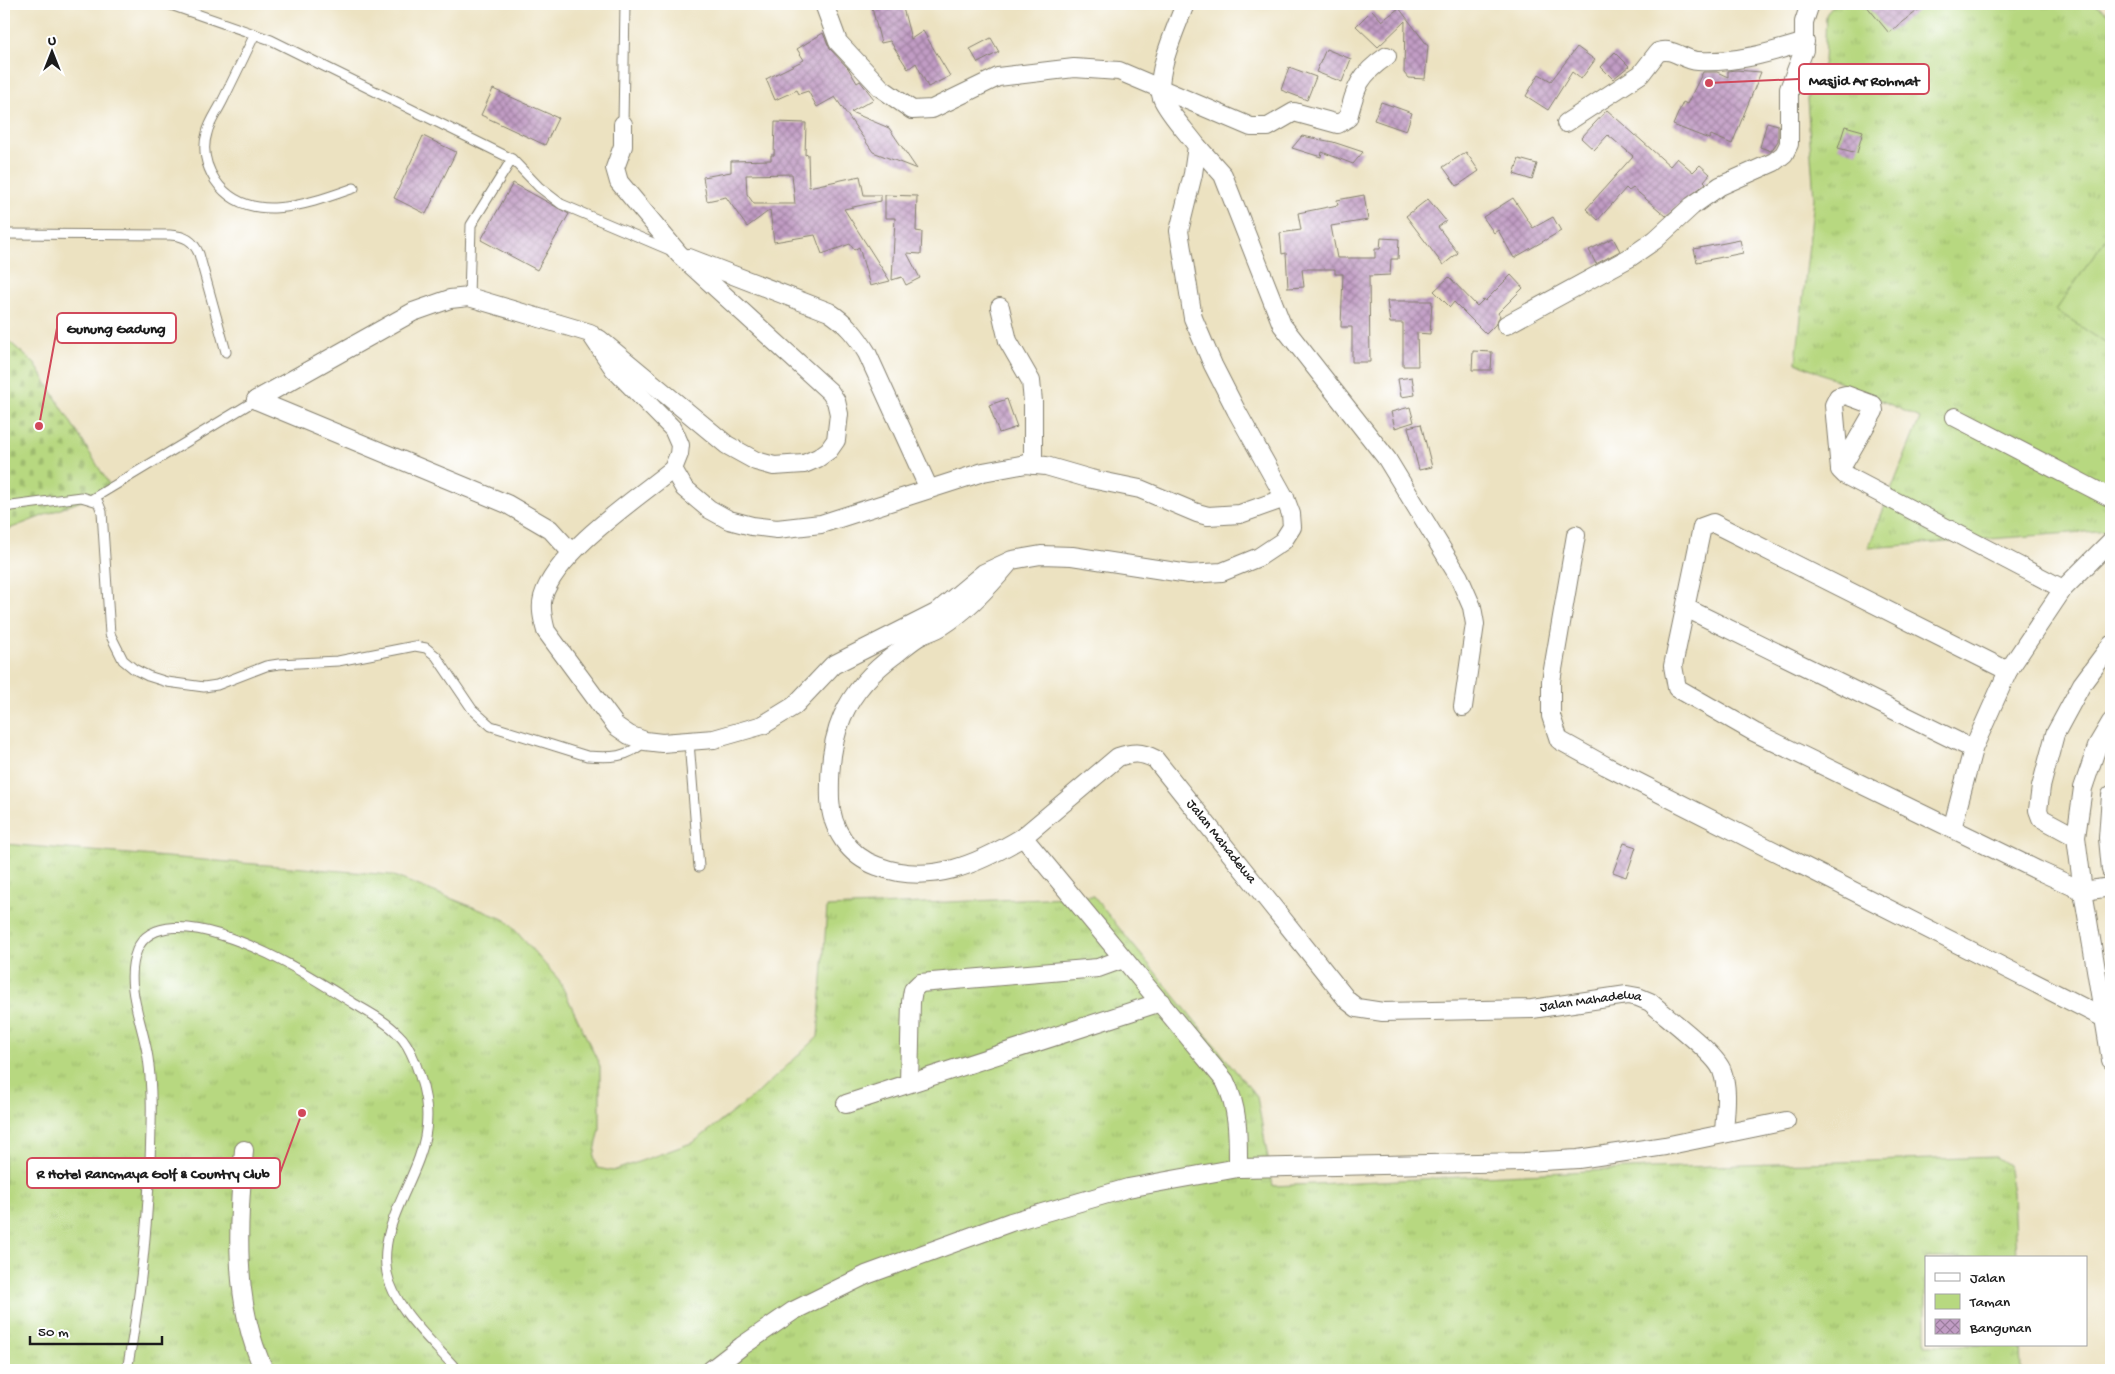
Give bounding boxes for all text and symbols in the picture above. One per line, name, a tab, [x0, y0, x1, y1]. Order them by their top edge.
north arrow	[28, 28, 78, 78]
text: U	[48, 33, 56, 50]
callout: Masjid Ar Rohmat	[1799, 64, 1929, 94]
text: Masjid Ar Rohmat	[1809, 73, 1921, 91]
callout: Gunung Gadung	[57, 313, 176, 343]
text: Gunung Gadung	[66, 321, 166, 339]
street label: Jalan Mahadewa	[1182, 796, 1260, 888]
street label: Jalan Mahadewa	[1539, 986, 1644, 1016]
callout: R Hotel Rancmaya Golf & Country Club	[27, 1158, 280, 1188]
text: R Hotel Rancmaya Golf & Country Club	[35, 1166, 270, 1184]
legend	[1925, 1256, 2088, 1346]
text: Jalan	[1970, 1270, 2005, 1288]
text: Taman	[1969, 1294, 2010, 1312]
scale bar	[30, 1314, 162, 1346]
text: Bangunan	[1969, 1320, 2031, 1338]
text: 50 m	[38, 1324, 69, 1342]

